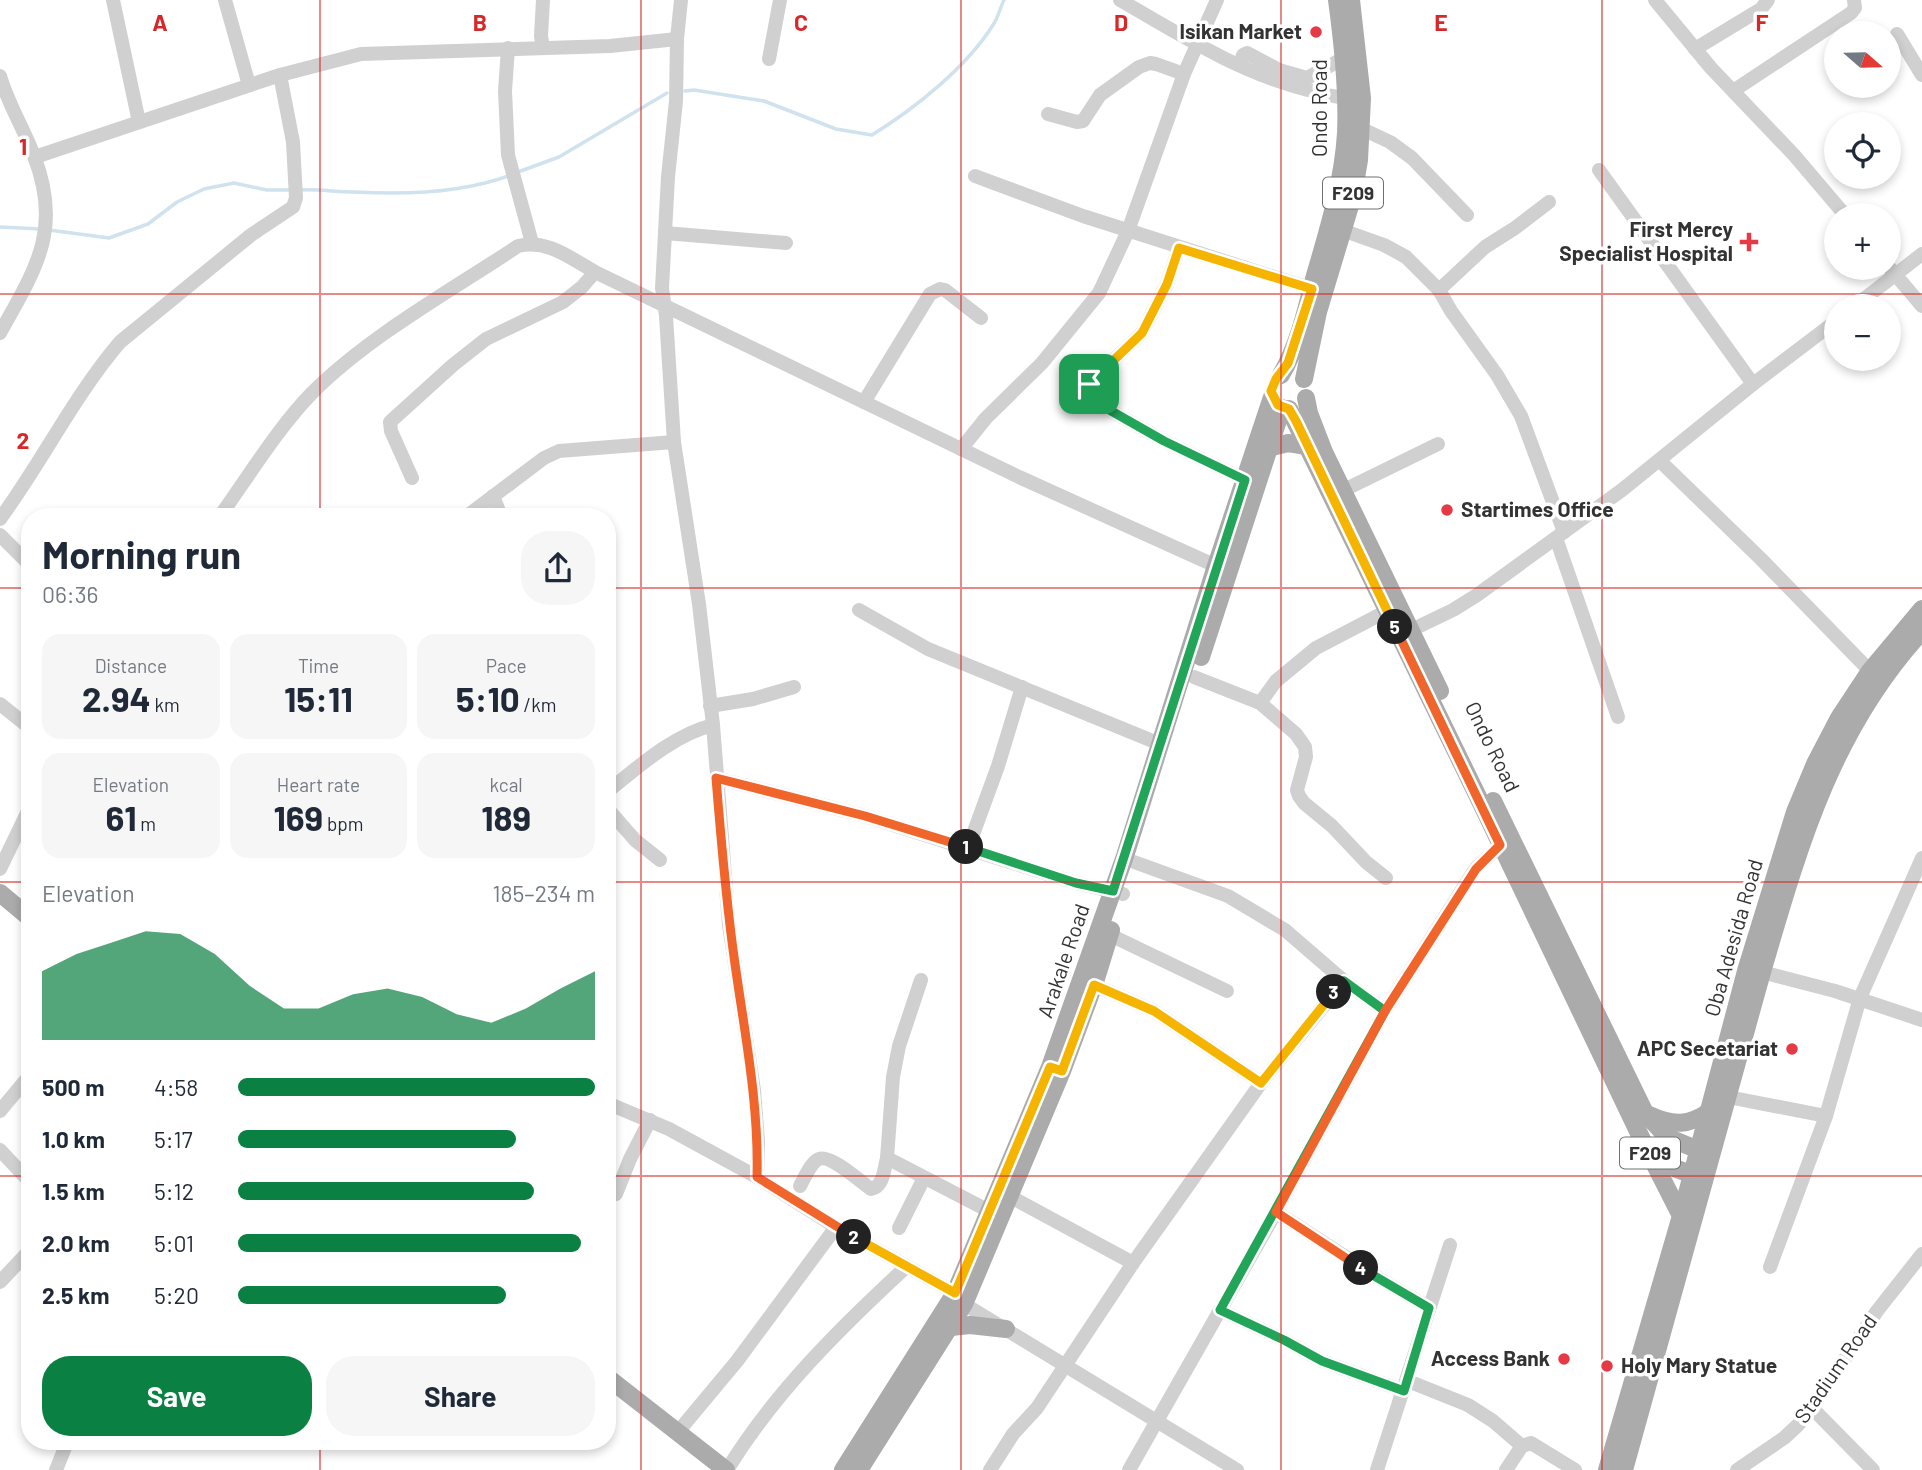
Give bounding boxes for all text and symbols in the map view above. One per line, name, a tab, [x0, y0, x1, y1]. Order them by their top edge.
text: A	[152, 8, 168, 36]
text: B	[473, 8, 487, 36]
text: C	[794, 8, 808, 36]
text: D	[1114, 8, 1128, 36]
text: E	[1434, 8, 1448, 36]
text: F	[1756, 8, 1769, 36]
place label: Isikan Market	[1180, 18, 1302, 43]
north arrow	[1824, 21, 1900, 98]
map controls	[1824, 21, 1901, 371]
marker: Isikan Market	[1308, 24, 1324, 40]
street label: Ondo Road	[1306, 59, 1331, 157]
button: locate	[1824, 112, 1901, 189]
text: 1	[19, 132, 27, 160]
road number: F209	[1323, 178, 1383, 209]
button: +	[1824, 203, 1901, 280]
place label: First Mercy Specialist Hospital	[1559, 216, 1733, 265]
marker: First Mercy Specialist Hospital	[1739, 232, 1759, 252]
button: −	[1824, 294, 1901, 371]
pin	[1059, 354, 1119, 414]
icon: arrive	[1070, 365, 1108, 403]
text: 2	[17, 426, 29, 454]
place label: Startimes Office	[1461, 496, 1614, 521]
marker: Startimes Office	[1439, 502, 1455, 518]
text: Morning run	[42, 531, 241, 577]
button: share	[521, 531, 595, 605]
text: 06:36	[42, 580, 98, 608]
pin: 5	[1378, 610, 1412, 644]
text: 5	[1389, 615, 1400, 638]
text: Distance	[95, 654, 167, 677]
text: Time	[298, 654, 339, 677]
text: Pace	[486, 654, 527, 677]
text: 2.94	[82, 677, 151, 719]
text: 15:11	[284, 677, 353, 719]
text: 5:10	[456, 677, 520, 719]
text: km	[151, 693, 180, 716]
text: /km	[520, 693, 556, 716]
street label: Ondo Road	[1461, 697, 1526, 796]
text: Elevation	[93, 773, 169, 796]
text: Heart rate	[277, 773, 360, 796]
text: kcal	[490, 773, 523, 796]
text: 61	[106, 796, 137, 838]
text: 169	[273, 796, 323, 838]
text: 189	[481, 796, 531, 838]
text: m	[137, 812, 156, 835]
text: bpm	[323, 812, 364, 835]
pin: 1	[948, 830, 984, 864]
text: 1	[962, 835, 969, 858]
street label: Oba Adesida Road	[1698, 856, 1767, 1019]
text: Elevation	[42, 879, 135, 907]
text: 185–234 m	[492, 879, 595, 907]
street label: Arakale Road	[1031, 900, 1094, 1021]
pin: 3	[1316, 974, 1352, 1010]
text: 3	[1328, 980, 1339, 1003]
place label: APC Secetariat	[1637, 1035, 1778, 1060]
marker: APC Secetariat	[1784, 1041, 1800, 1057]
text: 500 m	[42, 1073, 104, 1101]
text: 4:58	[154, 1073, 198, 1101]
text: 1.0 km	[42, 1125, 105, 1153]
text: 5:17	[154, 1125, 193, 1153]
road number: F209	[1620, 1138, 1680, 1168]
text: 1.5 km	[42, 1177, 105, 1205]
text: 5:12	[154, 1177, 194, 1205]
pin: 2	[836, 1220, 872, 1254]
text: 2	[848, 1225, 859, 1248]
text: 2.0 km	[42, 1229, 110, 1257]
text: 5:01	[154, 1229, 194, 1257]
pin: 4	[1344, 1250, 1378, 1286]
text: 4	[1355, 1256, 1366, 1279]
text: 2.5 km	[42, 1281, 110, 1309]
text: 5:20	[154, 1281, 199, 1309]
street label: Stadium Road	[1788, 1309, 1881, 1427]
place label: Access Bank	[1431, 1345, 1550, 1370]
marker: Access Bank	[1556, 1351, 1572, 1367]
place label: Holy Mary Statue	[1621, 1352, 1777, 1377]
button: Save	[42, 1356, 312, 1436]
button: Share	[326, 1356, 595, 1436]
marker: Holy Mary Statue	[1599, 1358, 1615, 1374]

